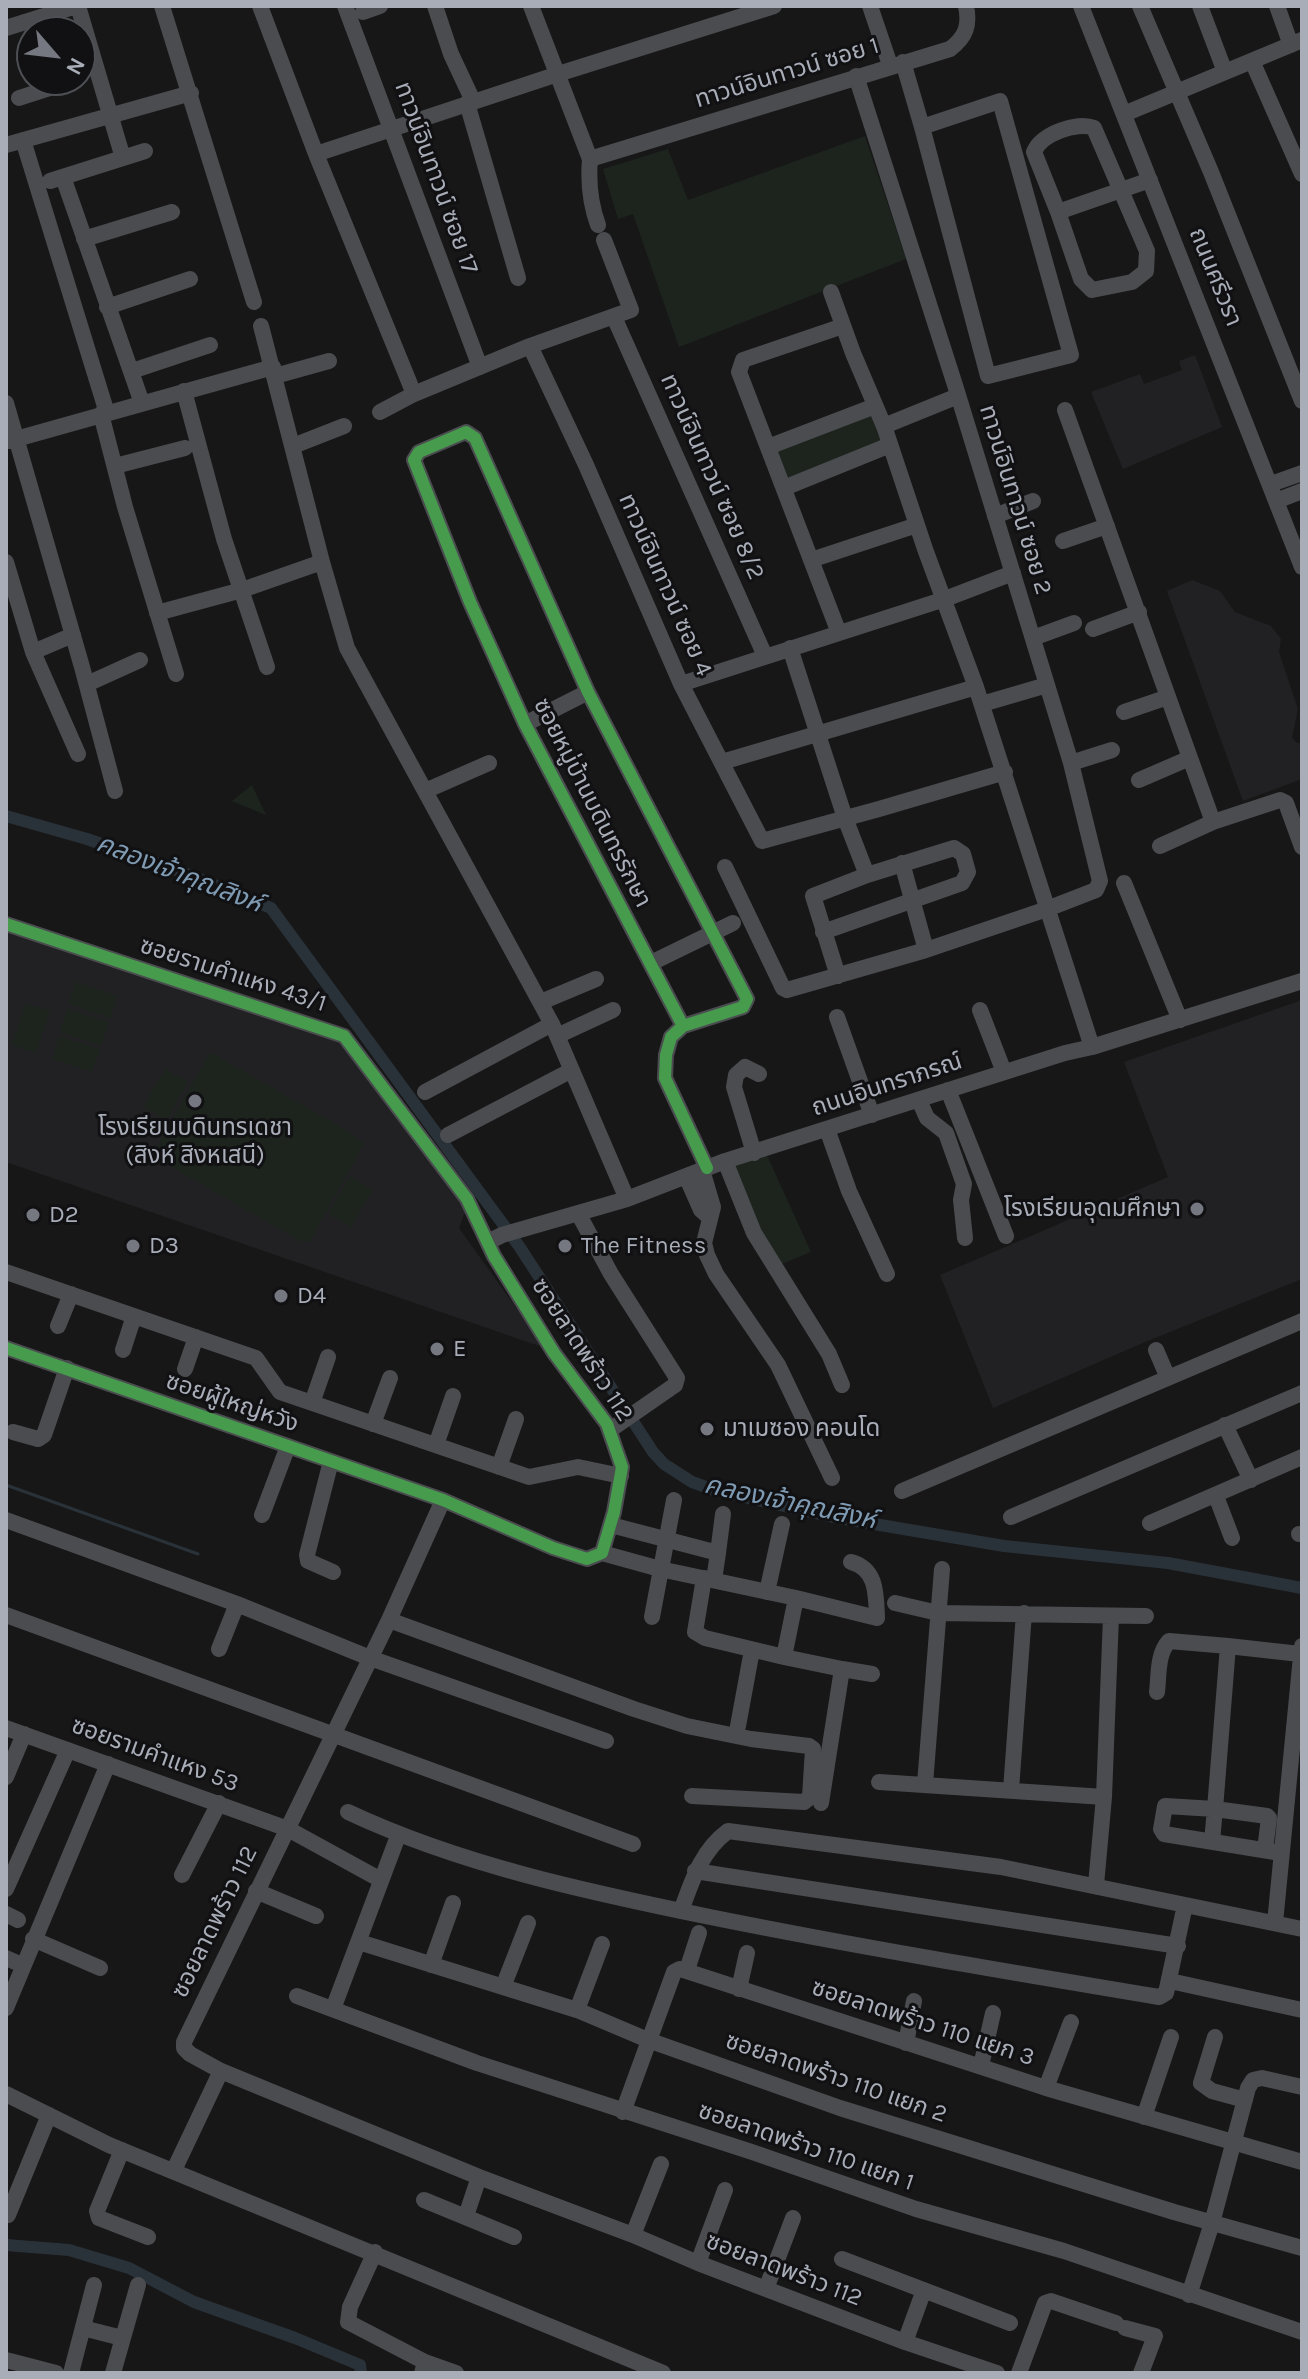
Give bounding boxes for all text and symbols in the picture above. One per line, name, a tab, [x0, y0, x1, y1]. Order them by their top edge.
north arrow	[16, 16, 96, 96]
street label: ทาวน์อินทาวน์ ซอย 1	[691, 31, 883, 115]
text: N	[60, 53, 91, 79]
street label: ทาวน์อินทาวน์ ซอย 17	[388, 78, 484, 278]
street label: ถนนศรีวรา	[1182, 223, 1248, 331]
street label: ทาวน์อินทาวน์ ซอย 8/2	[654, 370, 770, 584]
street label: ทาวน์อินทาวน์ ซอย 2	[972, 402, 1058, 598]
street label: ทาวน์อินทาวน์ ซอย 4	[612, 489, 718, 681]
street label: ซอยหมู่บ้านบดินทรรักษา	[527, 694, 657, 912]
water label: คลองเจ้าคุณสิงห์	[92, 828, 266, 920]
street label: ซอยรามคำแหง 43/1	[136, 931, 330, 1019]
street label: ถนนอินทราภรณ์	[808, 1047, 966, 1123]
marker: โรงเรียนบดินทรเดชา (สิงห์ สิงหเสนี)	[186, 1092, 204, 1110]
place label: โรงเรียนบดินทรเดชา (สิงห์ สิงหเสนี)	[98, 1114, 292, 1170]
place label: โรงเรียนอุดมศึกษา	[1004, 1195, 1181, 1223]
marker: โรงเรียนอุดมศึกษา	[1188, 1200, 1206, 1218]
place label: D2	[49, 1201, 79, 1229]
marker: D2	[24, 1206, 42, 1224]
place label: D3	[149, 1232, 179, 1260]
place label: The Fitness	[581, 1232, 706, 1260]
marker: D3	[124, 1237, 142, 1255]
marker: The Fitness	[556, 1237, 574, 1255]
street label: ซอยลาดพร้าว 112	[525, 1273, 639, 1427]
place label: D4	[297, 1282, 326, 1310]
marker: D4	[272, 1287, 290, 1305]
place label: E	[453, 1335, 466, 1363]
marker: E	[428, 1340, 446, 1358]
street label: ซอยผู้ใหญ่หวัง	[162, 1367, 302, 1439]
place label: มาเมซอง คอนโด	[723, 1415, 880, 1443]
marker: มาเมซอง คอนโด	[698, 1420, 716, 1438]
water label: คลองเจ้าคุณสิงห์	[701, 1470, 879, 1536]
street label: ซอยรามคำแหง 53	[67, 1711, 243, 1799]
street label: ซอยลาดพร้าว 112	[166, 1842, 264, 2002]
street label: ซอยลาดพร้าว 110 แยก 3	[808, 1973, 1038, 2073]
street label: ซอยลาดพร้าว 110 แยก 2	[722, 2027, 950, 2129]
street label: ซอยลาดพร้าว 110 แยก 1	[694, 2097, 918, 2197]
street label: ซอยลาดพร้าว 112	[702, 2227, 866, 2313]

